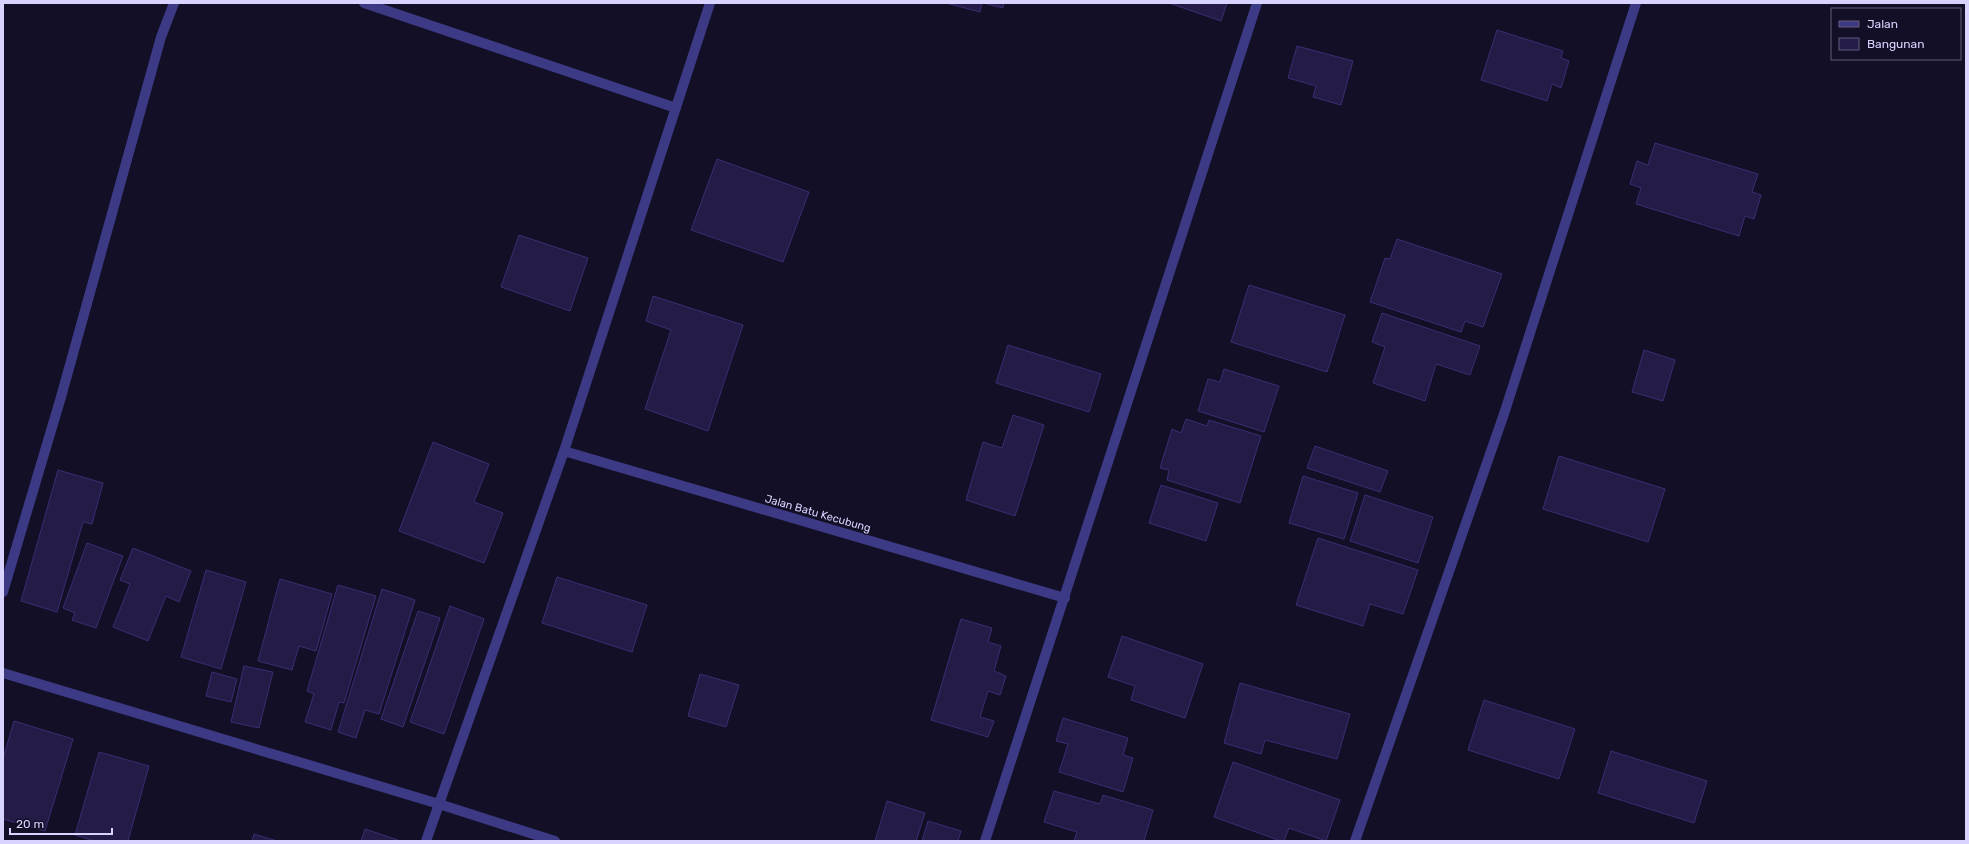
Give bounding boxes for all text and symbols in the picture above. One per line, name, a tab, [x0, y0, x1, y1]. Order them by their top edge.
legend	[1831, 8, 1961, 60]
text: Jalan	[1867, 17, 1898, 31]
text: Bangunan	[1867, 37, 1924, 51]
street label: Jalan Batu Kecubung	[763, 492, 872, 535]
scale bar	[10, 810, 112, 836]
text: 20 m	[16, 817, 44, 831]

